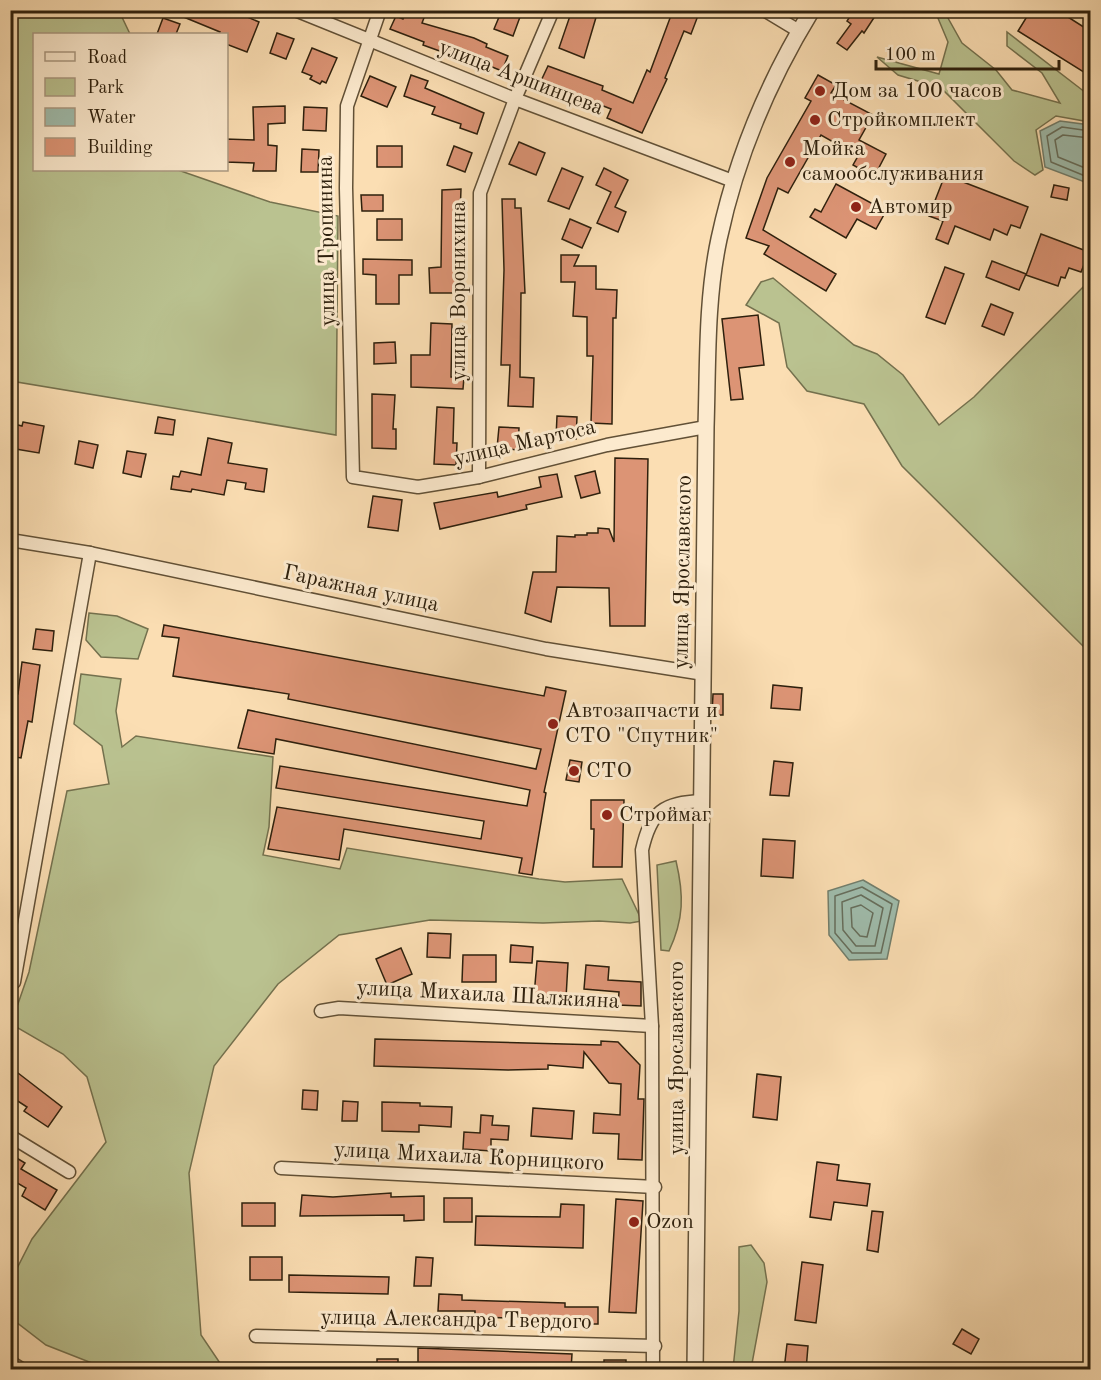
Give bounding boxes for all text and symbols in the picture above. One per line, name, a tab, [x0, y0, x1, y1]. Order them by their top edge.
legend	[33, 33, 228, 171]
scale bar	[876, 33, 1059, 71]
street label: улица Аршинцева	[435, 36, 607, 120]
text: 100 m	[885, 46, 936, 64]
text: Road	[87, 49, 127, 67]
text: Park	[87, 79, 124, 97]
place label: Дом за 100 часов	[832, 80, 1002, 102]
marker: Дом за 100 часов	[813, 84, 827, 98]
text: Water	[87, 109, 136, 127]
place label: Стройкомплект	[827, 109, 976, 131]
marker: Стройкомплект	[808, 113, 822, 127]
place label: Мойка самообслуживания	[802, 138, 984, 185]
text: Building	[87, 139, 153, 157]
street label: улица Тропинина	[315, 155, 339, 327]
marker: Мойка самообслуживания	[783, 155, 797, 169]
place label: Автомир	[868, 196, 953, 218]
street label: улица Воронихина	[448, 200, 470, 381]
marker: Автомир	[849, 200, 863, 214]
street label: улица Мартоса	[452, 416, 598, 470]
street label: улица Ярославского	[670, 475, 696, 669]
street label: Гаражная улица	[281, 562, 441, 616]
place label: Автозапчасти и СТО "Спутник"	[565, 700, 718, 747]
marker: Автозапчасти и СТО "Спутник"	[546, 717, 560, 731]
place label: СТО	[586, 760, 632, 782]
marker: СТО	[567, 764, 581, 778]
place label: Строймаг	[619, 804, 711, 826]
marker: Строймаг	[600, 808, 614, 822]
street label: улица Ярославского	[666, 961, 688, 1155]
street label: улица Михаила Шалжияна	[356, 977, 620, 1013]
street label: улица Михаила Корницкого	[333, 1139, 605, 1175]
place label: Ozon	[646, 1211, 694, 1233]
marker: Ozon	[627, 1215, 641, 1229]
street label: улица Александра Твердого	[320, 1307, 592, 1333]

